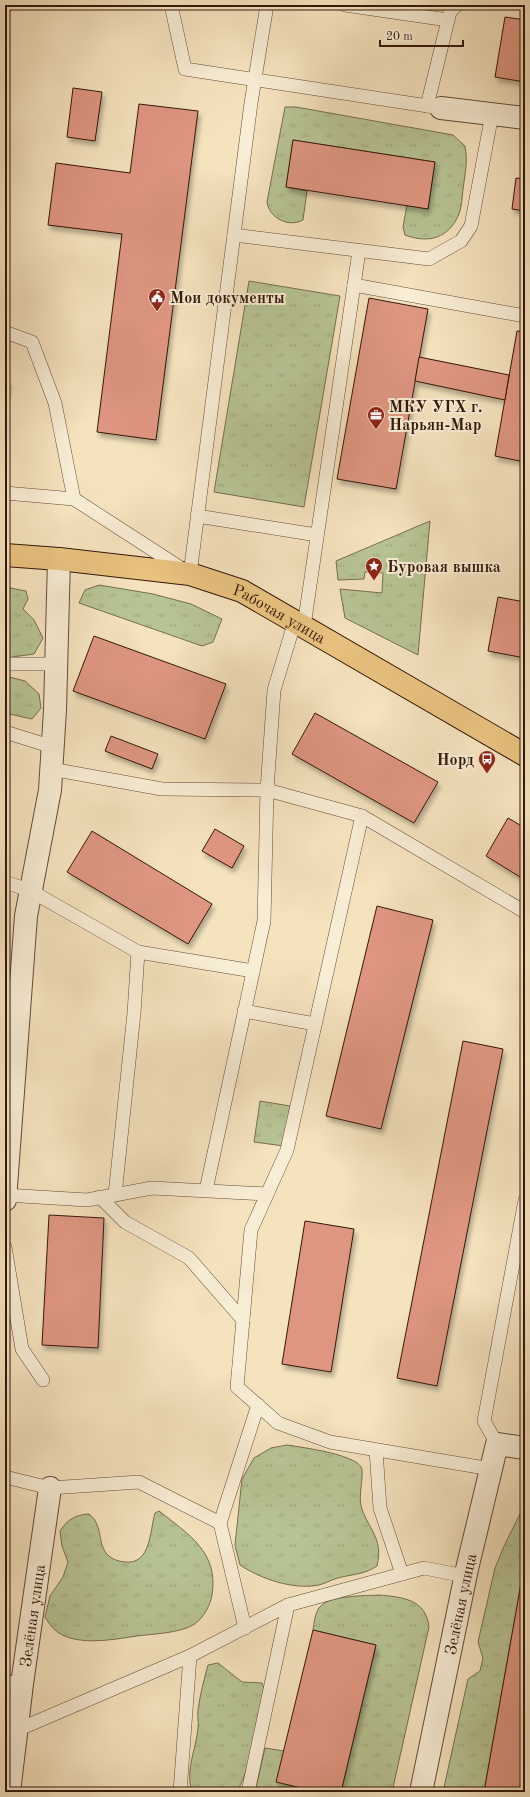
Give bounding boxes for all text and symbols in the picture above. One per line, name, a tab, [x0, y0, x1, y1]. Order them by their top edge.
scale bar	[380, 22, 463, 48]
text: 20 m	[386, 31, 413, 43]
public building icon: Мои документы	[147, 287, 167, 312]
place label: Мои документы	[170, 291, 285, 307]
place label: МКУ УГХ г. Нарьян-Мар	[389, 400, 483, 434]
office icon: МКУ УГХ г. Нарьян-Мар	[366, 405, 386, 430]
place icon: Буровая вышка	[364, 556, 384, 581]
place label: Буровая вышка	[387, 560, 501, 576]
street label: Рабочая улица	[230, 583, 328, 648]
bus stop icon: Норд	[477, 749, 497, 774]
place label: Норд	[436, 753, 474, 769]
street label: Зелёная улица	[443, 1552, 480, 1657]
street label: Зелёная улица	[19, 1563, 49, 1668]

